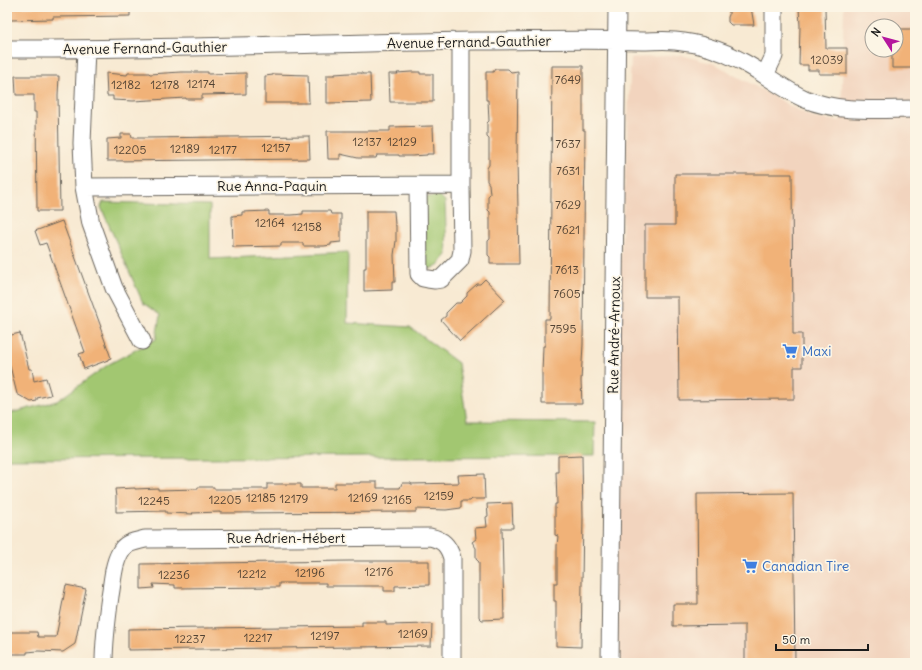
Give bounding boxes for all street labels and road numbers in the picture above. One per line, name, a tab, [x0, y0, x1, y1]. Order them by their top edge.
street label: Avenue Fernand-Gauthier	[387, 32, 552, 52]
street label: Avenue Fernand-Gauthier	[63, 38, 228, 58]
street label: Rue Anna-Paquin	[217, 177, 327, 195]
street label: Rue André-Arnoux	[604, 276, 624, 394]
street label: Rue Adrien-Hébert	[227, 529, 346, 547]

